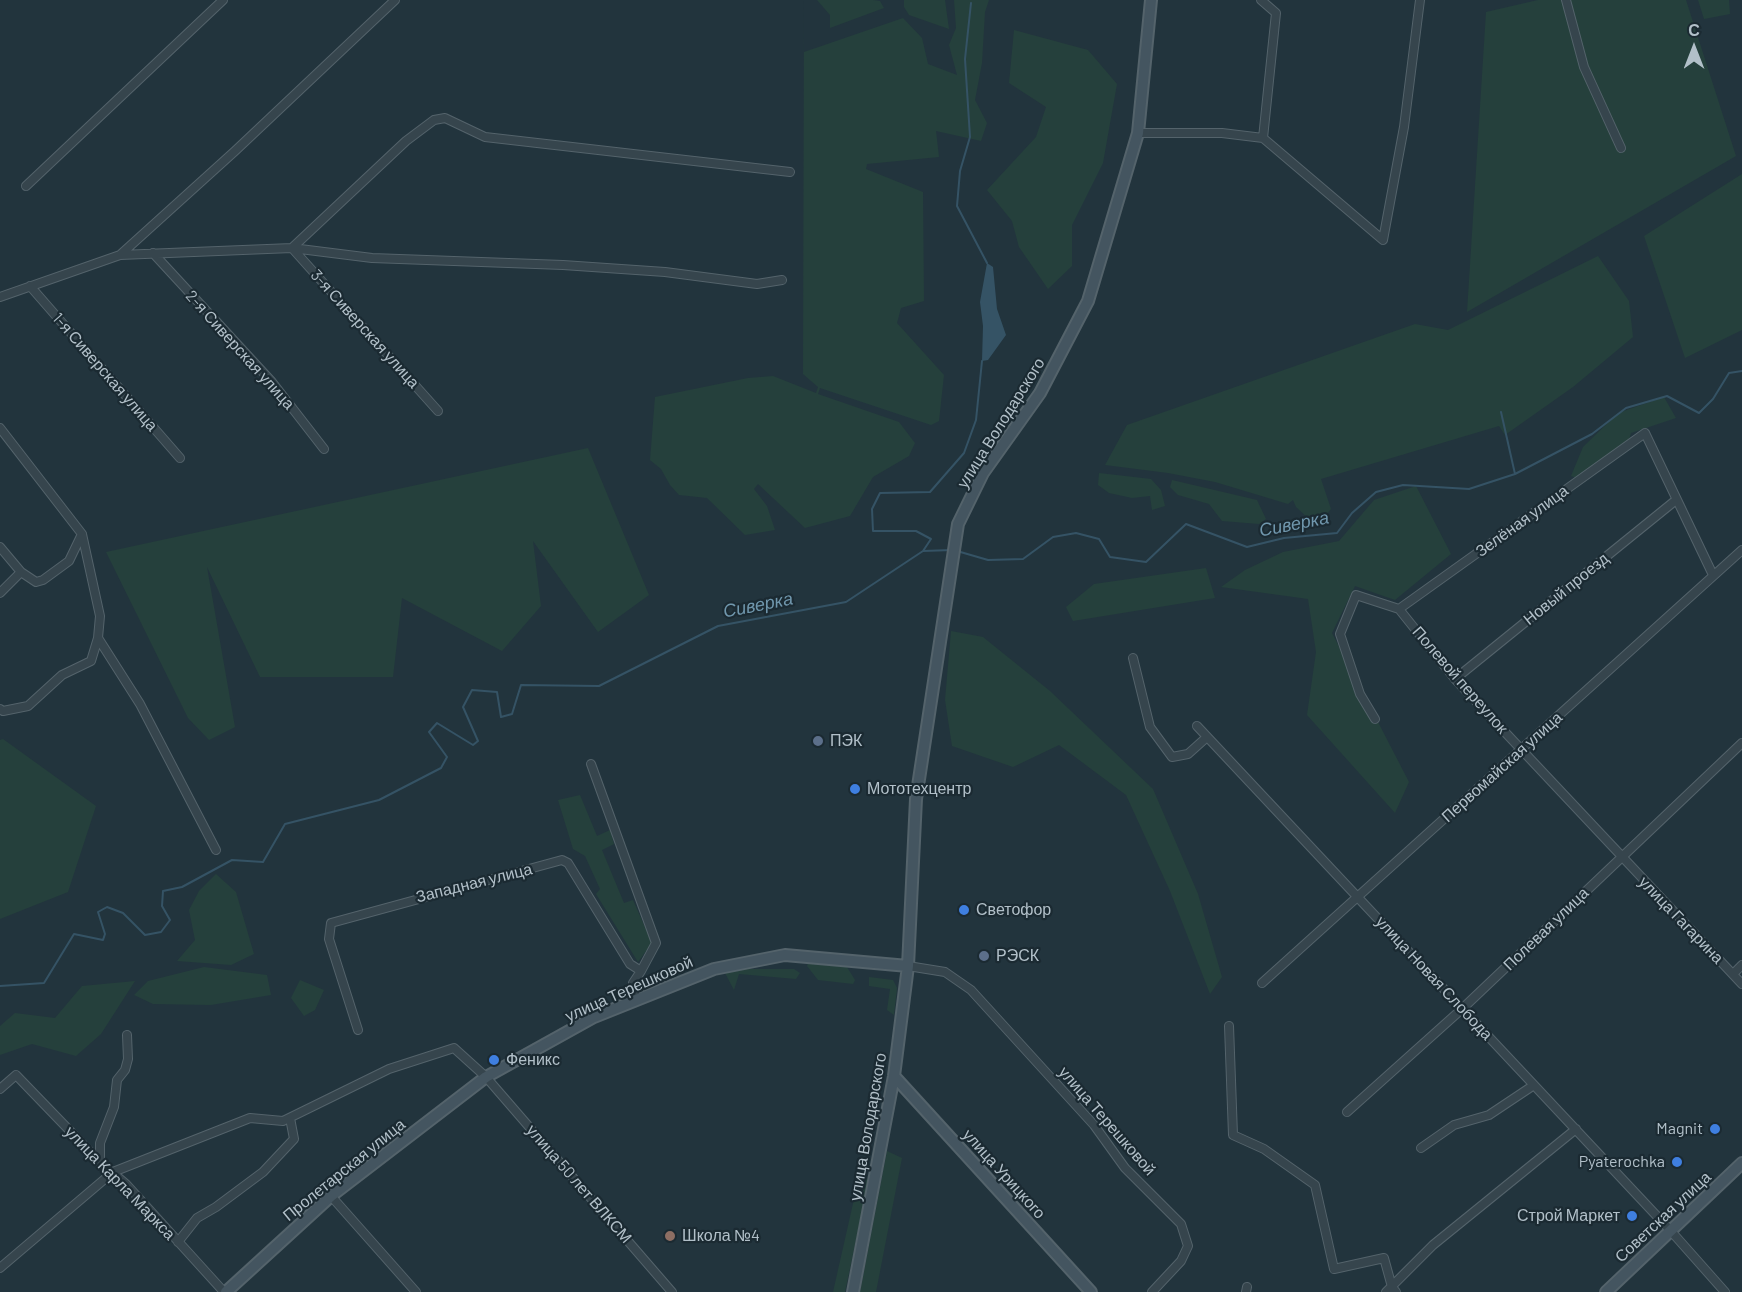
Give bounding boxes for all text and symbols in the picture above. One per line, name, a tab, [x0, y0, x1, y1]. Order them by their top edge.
north arrow	[1664, 18, 1724, 78]
text: С	[1688, 20, 1700, 39]
street label: 3-я Сиверская улица	[307, 266, 423, 392]
street label: 2-я Сиверская улица	[182, 287, 298, 413]
street label: 1-я Сиверская улица	[48, 309, 162, 435]
street label: улица Володарского	[953, 354, 1049, 492]
street label: Зелёная улица	[1472, 481, 1572, 561]
water label: Сиверка	[1257, 507, 1331, 541]
street label: Новый проезд	[1520, 549, 1612, 629]
water label: Сиверка	[721, 588, 795, 622]
street label: Полевой переулок	[1408, 622, 1512, 738]
street label: Первомайская улица	[1438, 708, 1566, 826]
place label: ПЭК	[830, 731, 862, 751]
marker: ПЭК	[811, 734, 825, 748]
place label: Мототехцентр	[867, 779, 971, 799]
marker: Мототехцентр	[848, 782, 862, 796]
street label: Западная улица	[414, 859, 534, 907]
street label: улица Гагарина	[1635, 872, 1727, 968]
street label: Полевая улица	[1499, 883, 1593, 975]
place label: Светофор	[976, 900, 1051, 920]
marker: Светофор	[957, 903, 971, 917]
street label: улица Новая Слобода	[1372, 912, 1496, 1044]
place label: РЭСК	[996, 946, 1039, 966]
marker: РЭСК	[977, 949, 991, 963]
street label: улица Терешковой	[562, 952, 696, 1026]
place label: Феникс	[506, 1050, 560, 1070]
street label: улица Володарского	[846, 1051, 890, 1203]
marker: Феникс	[487, 1053, 501, 1067]
street label: улица Терешковой	[1055, 1063, 1159, 1179]
street label: Пролетарская улица	[279, 1115, 409, 1225]
place label: Magnit	[1656, 1119, 1703, 1139]
street label: улица 50 лет ВЛКСМ	[522, 1121, 636, 1247]
street label: улица Карла Маркса	[61, 1122, 179, 1244]
marker: Magnit	[1708, 1122, 1722, 1136]
street label: улица Урицкого	[959, 1125, 1049, 1223]
place label: Pyaterochka	[1579, 1152, 1665, 1172]
marker: Pyaterochka	[1670, 1155, 1684, 1169]
street label: Советская улица	[1611, 1168, 1715, 1266]
place label: Строй Маркет	[1517, 1206, 1620, 1226]
marker: Строй Маркет	[1625, 1209, 1639, 1223]
place label: Школа №4	[682, 1226, 760, 1246]
marker: Школа №4	[663, 1229, 677, 1243]

